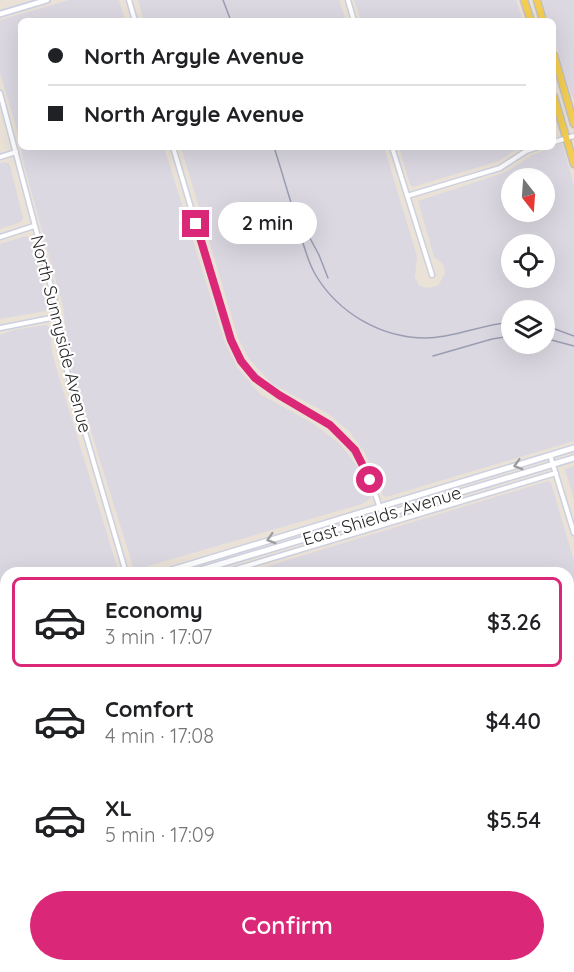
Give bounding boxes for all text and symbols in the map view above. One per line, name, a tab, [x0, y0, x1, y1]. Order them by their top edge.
text: North Argyle Avenue	[84, 42, 304, 70]
text: North Argyle Avenue	[84, 100, 304, 128]
north arrow	[501, 168, 555, 222]
map controls	[501, 168, 555, 354]
callout: 2 min	[217, 203, 316, 245]
route end	[182, 210, 209, 237]
text: 2 min	[242, 210, 293, 235]
street label: North Sunnyside Avenue	[26, 233, 97, 435]
button: locate	[501, 234, 555, 288]
button: layers	[501, 300, 555, 354]
one-way arrow	[513, 458, 524, 470]
route start	[356, 466, 383, 493]
street label: East Shields Avenue	[300, 480, 464, 551]
one-way arrow	[266, 532, 277, 544]
icon: car	[33, 595, 87, 649]
text: Economy	[105, 596, 203, 624]
text: $3.26	[487, 608, 541, 636]
text: 3 min · 17:07	[105, 624, 212, 649]
icon: car	[33, 694, 87, 748]
text: Comfort	[105, 695, 194, 723]
text: $4.40	[485, 707, 541, 735]
text: 4 min · 17:08	[105, 723, 214, 748]
icon: car	[33, 793, 87, 847]
text: XL	[105, 794, 132, 822]
text: $5.54	[487, 806, 541, 834]
text: 5 min · 17:09	[105, 822, 215, 847]
button: Confirm	[30, 891, 544, 960]

